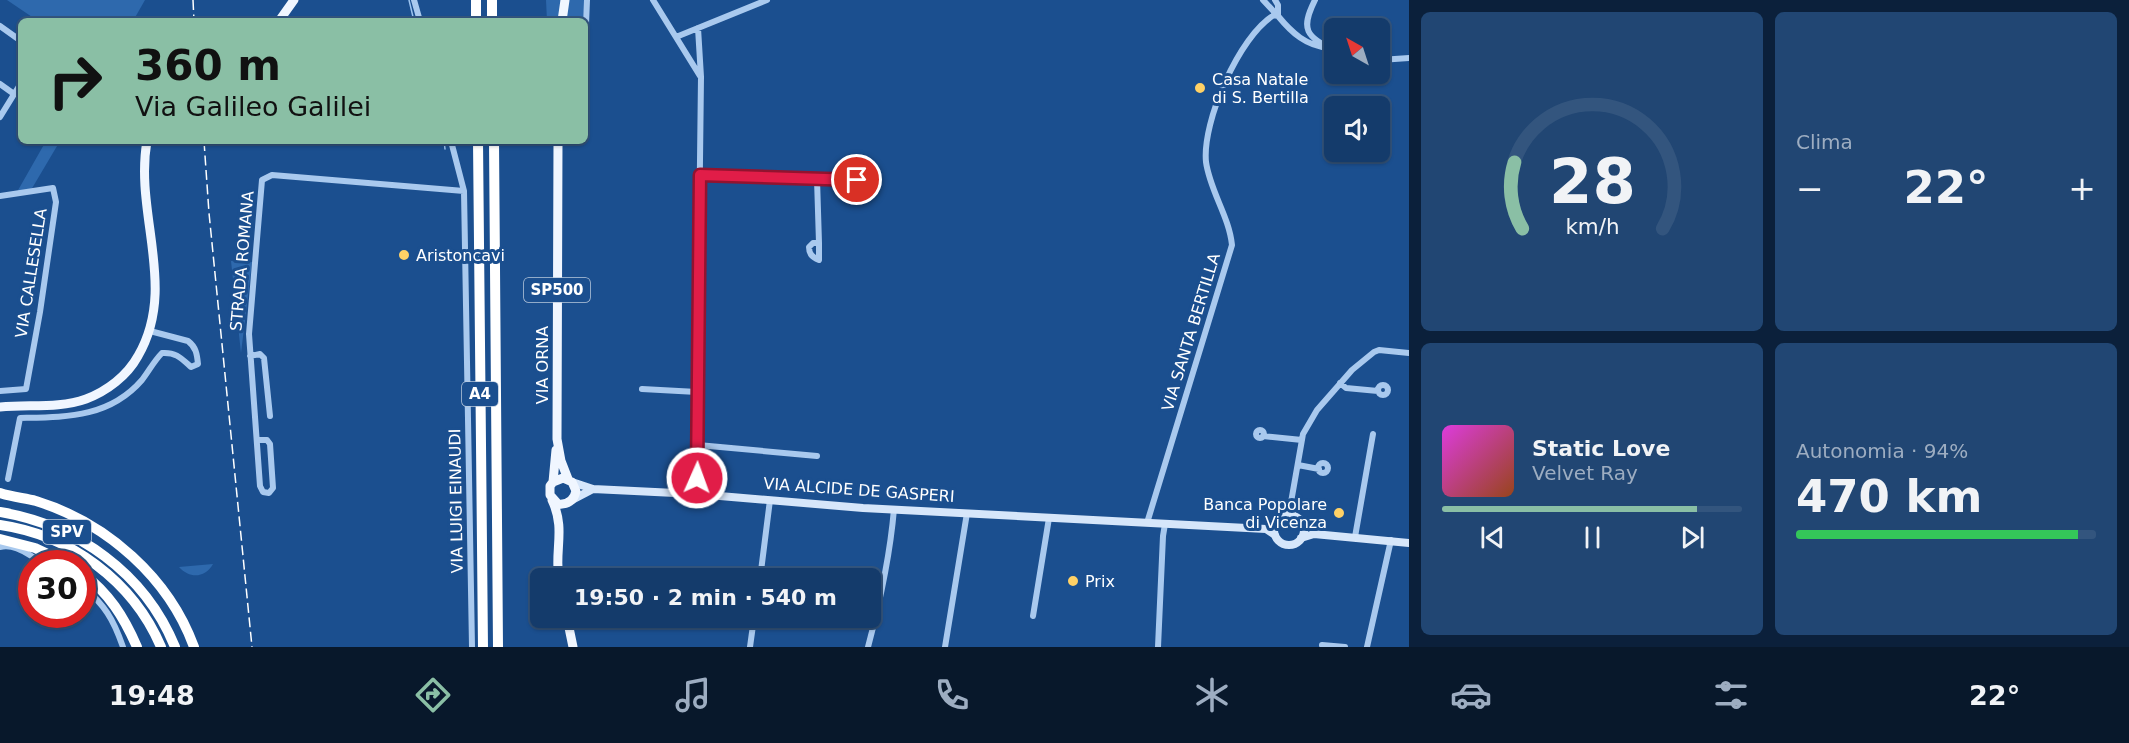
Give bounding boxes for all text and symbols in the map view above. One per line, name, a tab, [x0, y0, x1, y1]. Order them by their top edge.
north arrow	[1324, 18, 1390, 84]
map controls	[1324, 18, 1390, 162]
text: 360 m	[135, 41, 281, 90]
icon: right	[36, 42, 114, 120]
place label: Casa Natale di S. Bertilla	[1212, 70, 1309, 107]
marker: Casa Natale di S. Bertilla	[1193, 81, 1207, 95]
text: Via Galileo Galilei	[135, 91, 371, 122]
button: sound	[1324, 96, 1390, 162]
text: Clima	[1796, 130, 1853, 154]
text: 28	[1549, 145, 1635, 218]
pin	[831, 154, 882, 205]
text: 22°	[1903, 161, 1989, 214]
icon: arrive	[840, 163, 873, 196]
text: −	[1796, 169, 1824, 208]
text: +	[2068, 169, 2096, 208]
street label: STRADA ROMANA	[226, 190, 258, 332]
street label: VIA CALLESELLA	[11, 207, 51, 339]
text: km/h	[1565, 214, 1619, 239]
place label: Aristoncavi	[416, 246, 505, 265]
marker: Aristoncavi	[397, 248, 411, 262]
street label: VIA SANTA BERTILLA	[1158, 251, 1224, 413]
road number: SP500	[524, 278, 590, 302]
street label: VIA ORNA	[533, 326, 552, 404]
road number: A4	[462, 382, 498, 406]
street label: VIA LUIGI EINAUDI	[445, 428, 467, 574]
text: Static Love	[1532, 436, 1670, 461]
text: Autonomia · 94%	[1796, 439, 1968, 463]
position arrow	[665, 446, 729, 510]
text: Velvet Ray	[1532, 461, 1638, 485]
text: 470 km	[1796, 470, 1982, 523]
street label: VIA ALCIDE DE GASPERI	[763, 474, 955, 506]
place label: Banca Popolare di Vicenza	[1203, 495, 1327, 532]
marker: Banca Popolare di Vicenza	[1332, 506, 1346, 520]
road number: SPV	[43, 520, 91, 544]
icon: previous	[1476, 521, 1509, 554]
icon: pause	[1576, 521, 1609, 554]
icon: next	[1676, 521, 1709, 554]
speed limit sign: 30	[18, 550, 96, 628]
place label: Prix	[1085, 572, 1115, 591]
marker: Prix	[1066, 574, 1080, 588]
text: 19:50 · 2 min · 540 m	[574, 585, 837, 610]
icon: directions	[412, 674, 454, 716]
icon: music	[672, 674, 714, 716]
icon: phone	[931, 674, 973, 716]
icon: climate	[1191, 674, 1233, 716]
icon: car	[1450, 674, 1492, 716]
icon: filters	[1710, 674, 1752, 716]
text: 19:48	[109, 680, 195, 711]
text: 22°	[1969, 680, 2020, 711]

